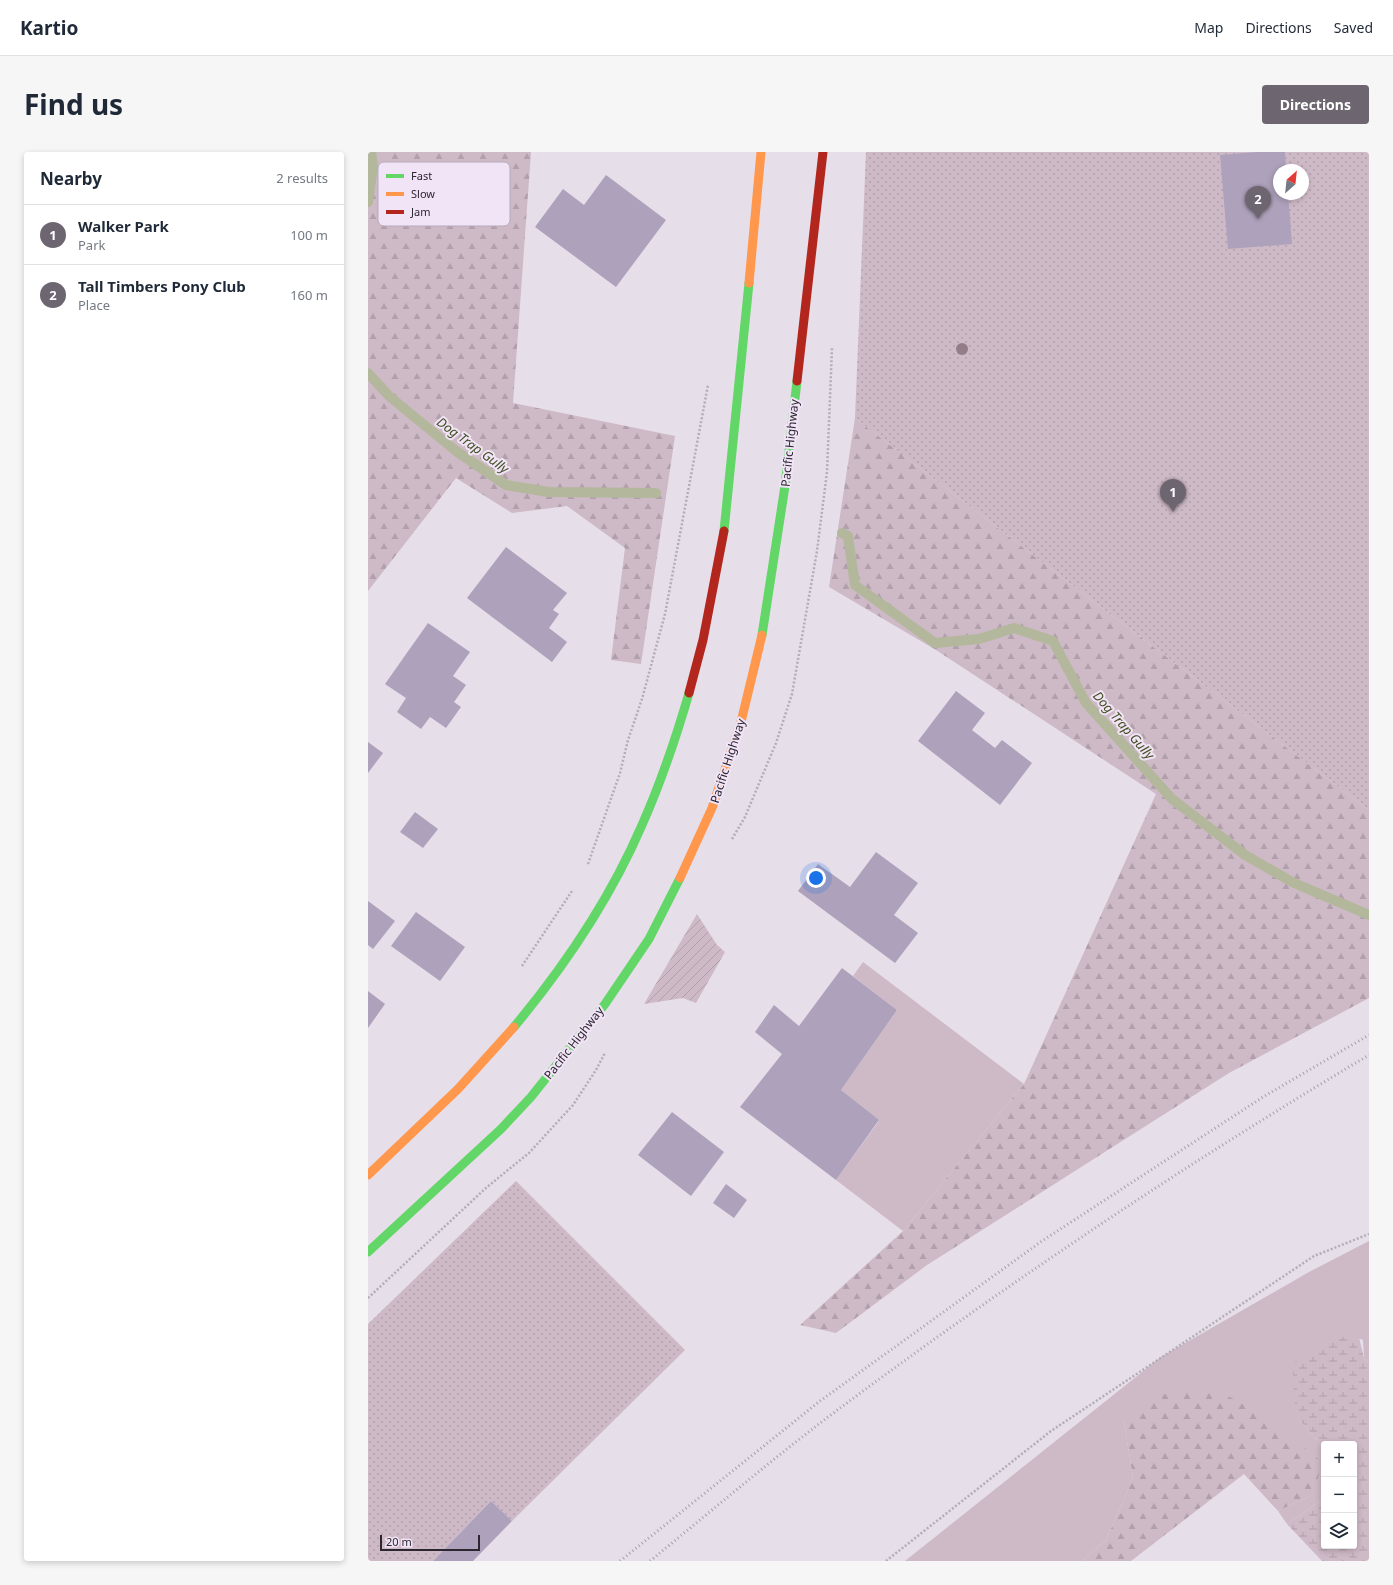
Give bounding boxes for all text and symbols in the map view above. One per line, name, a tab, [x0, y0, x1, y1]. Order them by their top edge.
text: Kartio	[20, 15, 78, 41]
text: Map	[1194, 18, 1223, 37]
text: Directions	[1245, 18, 1312, 37]
text: Saved	[1334, 18, 1373, 37]
text: Find us	[24, 85, 123, 123]
button: Directions	[1262, 85, 1369, 124]
legend	[378, 162, 510, 226]
north arrow	[1273, 164, 1309, 200]
text: Nearby	[40, 167, 102, 190]
text: Fast	[411, 168, 432, 183]
text: 2 results	[276, 169, 328, 187]
text: Slow	[411, 186, 435, 201]
pin: 2	[1245, 186, 1271, 219]
text: Jam	[410, 204, 430, 219]
text: Walker Park	[78, 216, 169, 236]
text: 1	[49, 226, 57, 244]
text: 100 m	[290, 226, 328, 244]
text: Park	[78, 236, 105, 254]
text: Tall Timbers Pony Club	[78, 276, 246, 296]
text: 2	[49, 286, 57, 304]
text: 160 m	[290, 286, 328, 304]
text: Place	[78, 296, 110, 314]
street label: Pacific Highway	[776, 397, 803, 488]
water label: Dog Trap Gully	[433, 413, 513, 478]
pin: 1	[1160, 479, 1186, 512]
water label: Dog Trap Gully	[1089, 687, 1159, 764]
street label: Pacific Highway	[706, 716, 749, 805]
your location	[806, 868, 826, 888]
street label: Pacific Highway	[540, 1002, 608, 1083]
map controls	[1321, 1441, 1357, 1549]
button: +	[1321, 1441, 1357, 1477]
button: −	[1321, 1477, 1357, 1513]
button: layers	[1321, 1513, 1357, 1549]
scale bar	[380, 1533, 480, 1552]
text: 20 m	[386, 1534, 412, 1549]

